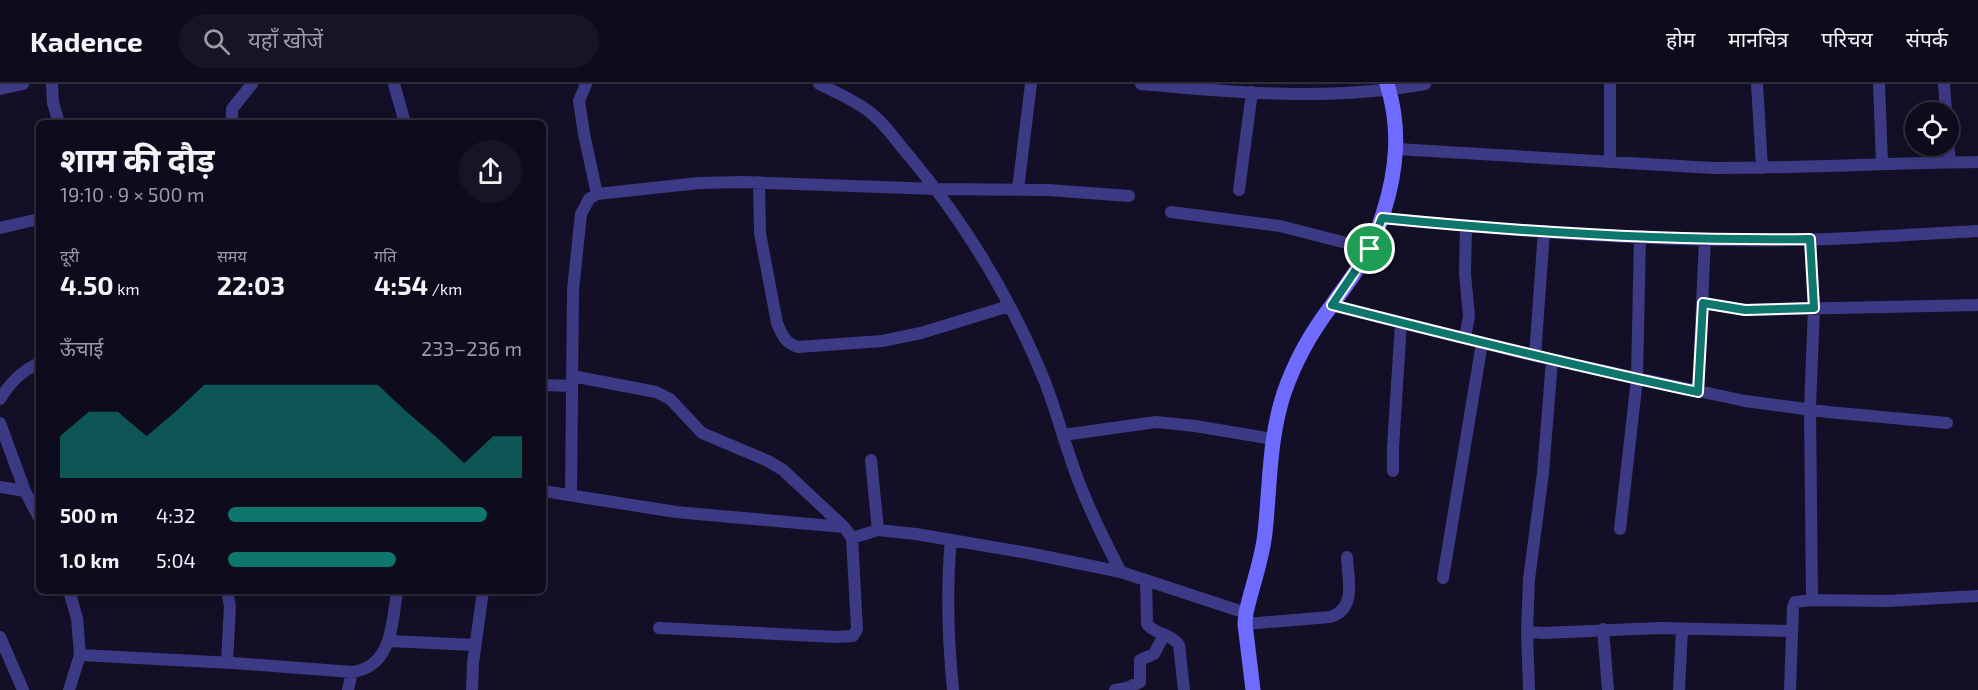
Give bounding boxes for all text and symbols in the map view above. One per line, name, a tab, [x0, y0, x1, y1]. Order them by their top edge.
search box	[179, 14, 599, 68]
text: Kadence	[30, 24, 143, 58]
icon: search	[200, 25, 233, 58]
text: यहाँ खोजें	[248, 26, 323, 52]
text: होम	[1666, 26, 1695, 51]
text: मानचित्र	[1728, 26, 1788, 51]
text: परिचय	[1821, 26, 1873, 51]
text: संपर्क	[1906, 26, 1948, 51]
map controls	[1905, 102, 1959, 156]
button: locate	[1905, 102, 1959, 156]
text: शाम की दौड़	[60, 139, 215, 179]
button: share	[459, 140, 522, 203]
text: 19:10 · 9 × 500 m	[60, 182, 205, 206]
pin	[1344, 223, 1395, 274]
icon: arrive	[1353, 232, 1386, 265]
text: दूरी	[60, 246, 79, 265]
text: समय	[217, 246, 247, 265]
text: गति	[374, 246, 396, 265]
text: 4.50	[60, 269, 114, 300]
text: 22:03	[217, 269, 285, 300]
text: 4:54	[374, 269, 428, 300]
text: km	[114, 279, 139, 298]
text: /km	[428, 279, 462, 298]
text: ऊँचाई	[60, 336, 103, 360]
text: 233–236 m	[421, 336, 522, 360]
text: 500 m	[60, 503, 118, 527]
text: 4:32	[156, 503, 195, 527]
text: 1.0 km	[60, 548, 119, 572]
text: 5:04	[156, 548, 196, 572]

